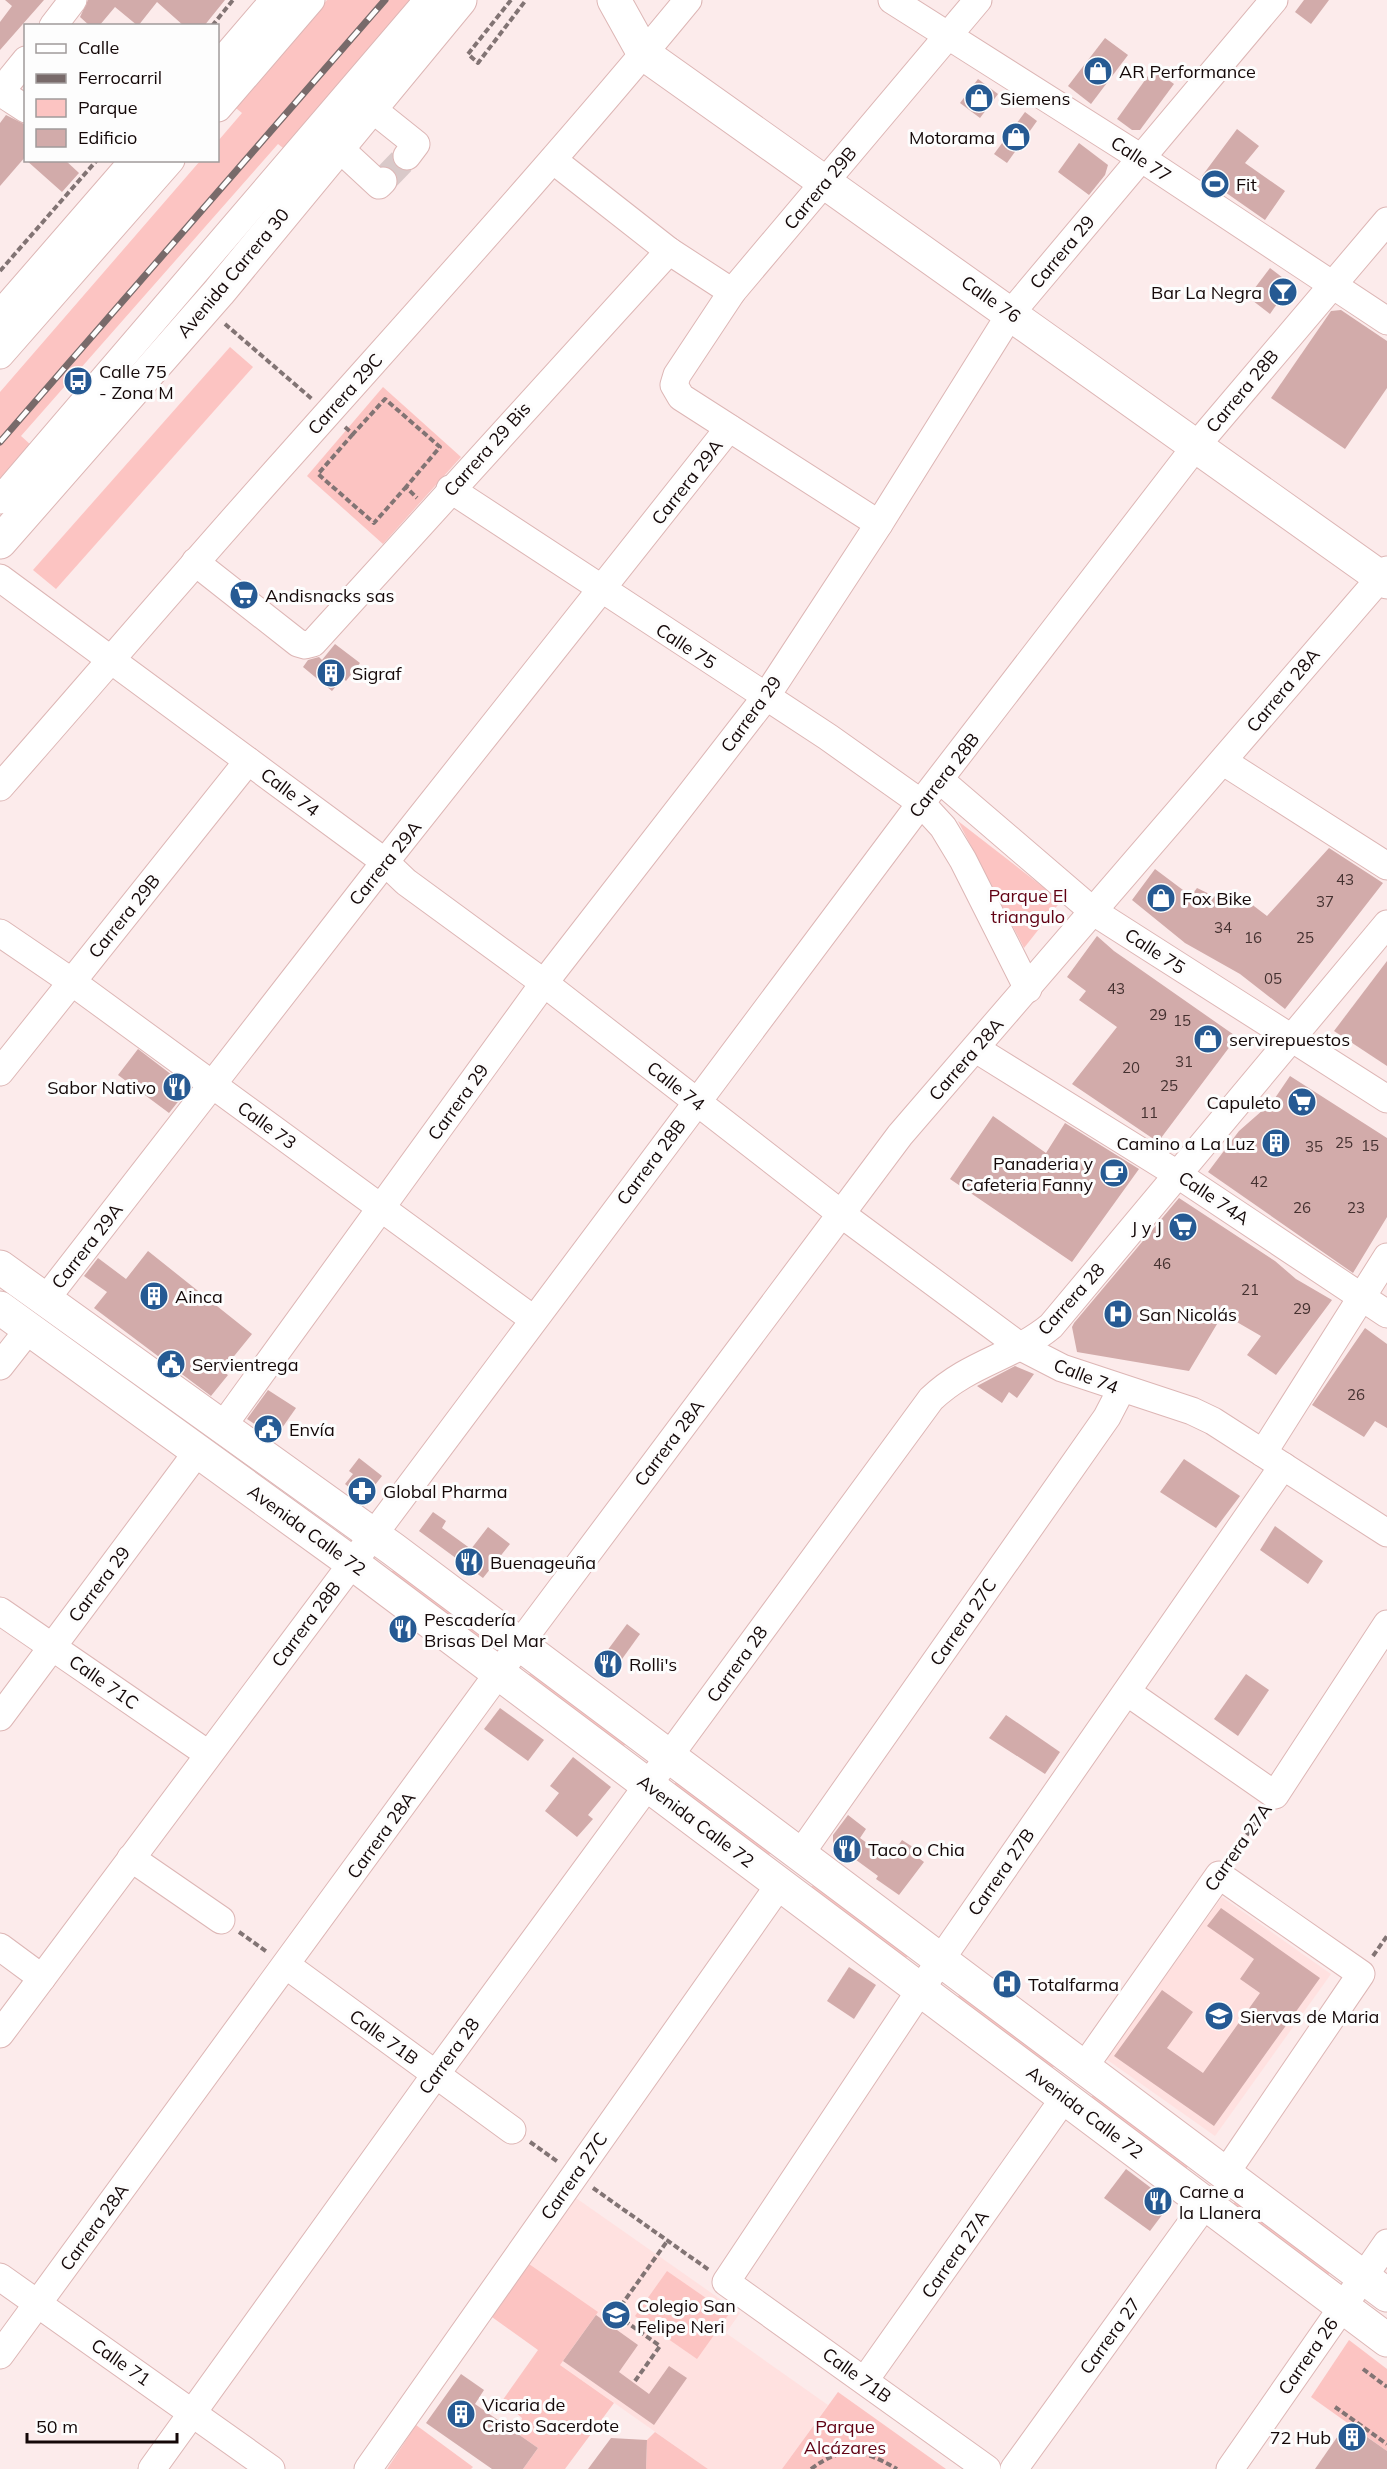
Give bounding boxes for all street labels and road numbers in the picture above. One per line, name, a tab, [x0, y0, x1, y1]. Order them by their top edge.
street label: Calle 77	[1106, 131, 1176, 187]
street label: Carrera 29B	[779, 142, 861, 234]
street label: Avenida Carrera 30	[172, 203, 294, 343]
street label: Carrera 29	[1025, 210, 1099, 294]
street label: Calle 76	[957, 270, 1025, 328]
street label: Carrera 28B	[1201, 345, 1283, 437]
street label: Carrera 29C	[303, 349, 387, 439]
street label: Carrera 29 Bis	[439, 397, 535, 501]
street label: Carrera 29A	[646, 435, 728, 529]
street label: Calle 75	[651, 618, 721, 674]
street label: Carrera 28A	[1241, 643, 1325, 737]
street label: Carrera 29	[716, 671, 786, 757]
street label: Carrera 28B	[904, 728, 984, 822]
street label: Calle 74	[256, 763, 324, 822]
street label: Carrera 29A	[344, 816, 426, 910]
street label: Carrera 29B	[83, 869, 165, 963]
street label: Calle 75	[1120, 923, 1190, 979]
street label: Carrera 28A	[924, 1013, 1008, 1105]
street label: Calle 74	[642, 1056, 710, 1116]
street label: Carrera 29	[423, 1059, 493, 1145]
street label: Calle 73	[233, 1096, 301, 1154]
street label: Carrera 28B	[611, 1115, 691, 1209]
street label: Calle 74A	[1174, 1166, 1254, 1230]
street label: Carrera 29A	[46, 1199, 128, 1293]
street label: Carrera 28	[1033, 1258, 1109, 1340]
street label: Calle 74	[1050, 1353, 1122, 1399]
street label: Carrera 28A	[629, 1395, 709, 1491]
street label: Avenida Calle 72	[243, 1479, 371, 1581]
street label: Carrera 29	[63, 1541, 135, 1627]
street label: Carrera 27C	[924, 1574, 1002, 1670]
street label: Carrera 28B	[266, 1577, 346, 1671]
street label: Carrera 28	[702, 1621, 772, 1707]
street label: Calle 71C	[65, 1650, 143, 1714]
street label: Avenida Calle 72	[633, 1770, 759, 1872]
street label: Carrera 28A	[342, 1787, 420, 1883]
street label: Carrera 27A	[1199, 1798, 1277, 1896]
street label: Carrera 27B	[963, 1824, 1039, 1920]
street label: Calle 71B	[345, 2004, 423, 2070]
street label: Carrera 28	[414, 2013, 484, 2099]
street label: Avenida Calle 72	[1022, 2061, 1148, 2163]
street label: Carrera 27C	[535, 2128, 613, 2224]
street label: Carrera 28A	[55, 2179, 133, 2275]
street label: Carrera 27A	[916, 2205, 994, 2303]
street label: Carrera 27	[1075, 2293, 1145, 2379]
street label: Carrera 26	[1273, 2313, 1343, 2399]
street label: Calle 71	[87, 2333, 155, 2391]
street label: Calle 71B	[818, 2342, 896, 2408]

